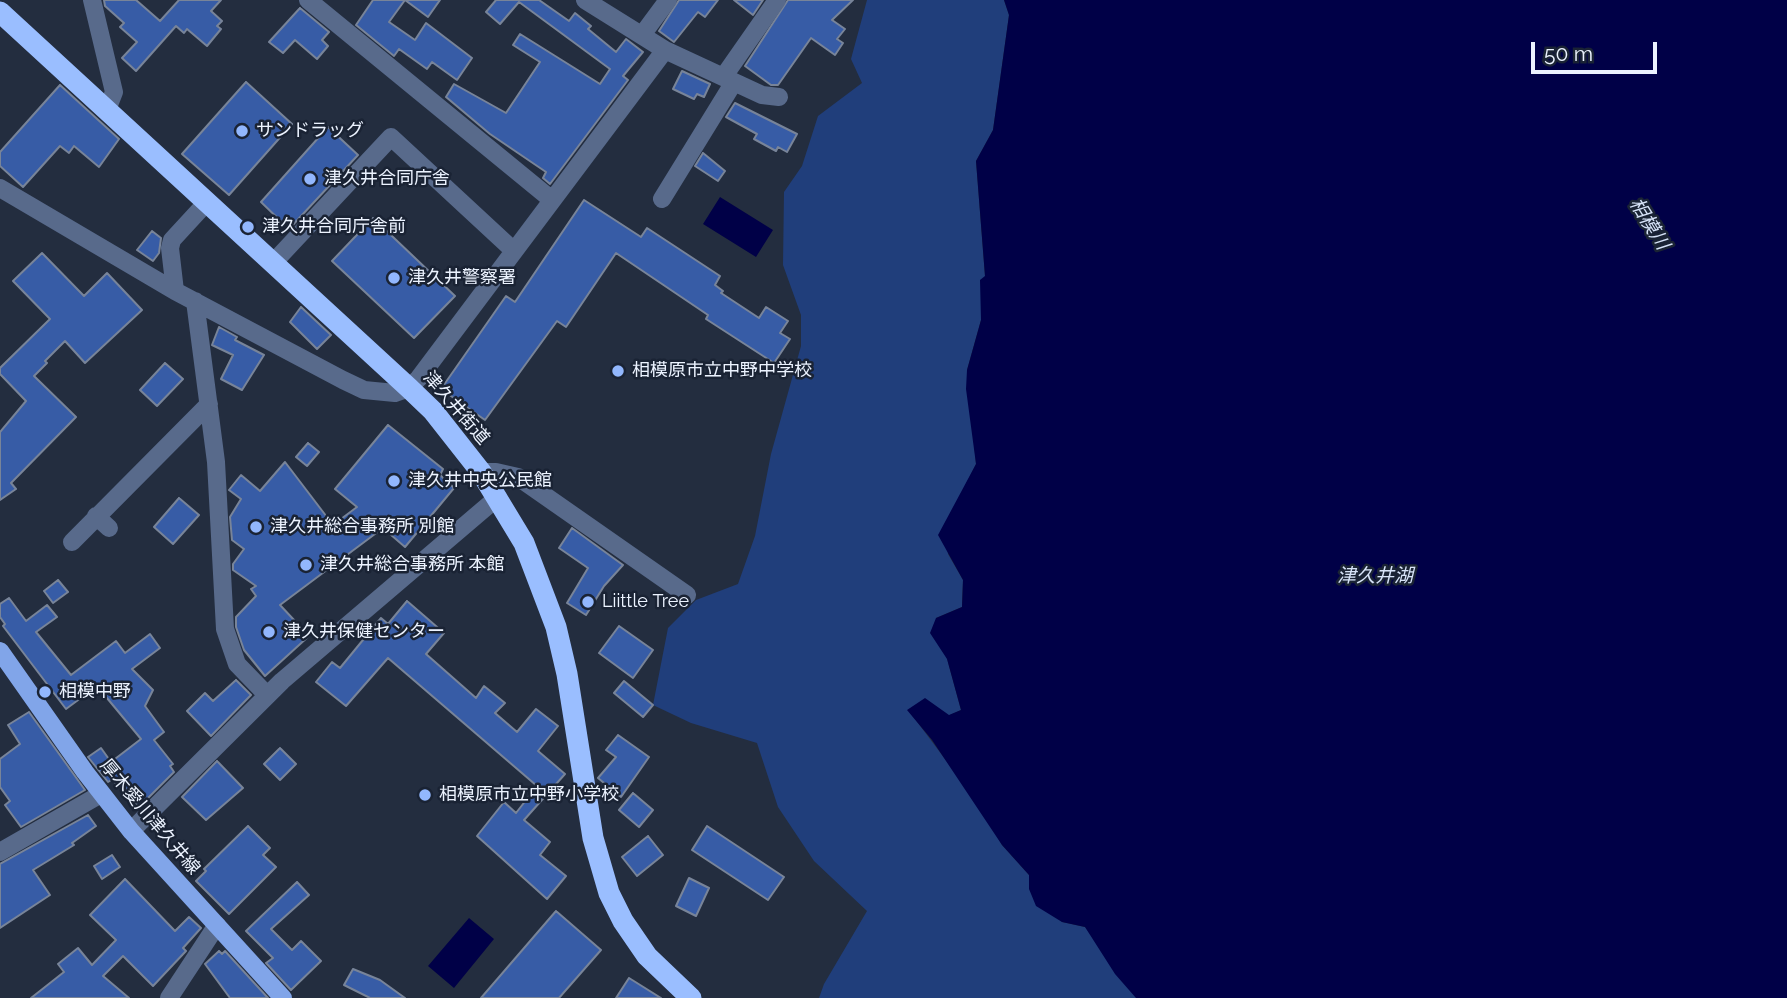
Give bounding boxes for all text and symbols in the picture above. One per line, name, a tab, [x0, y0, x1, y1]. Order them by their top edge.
scale bar	[1535, 28, 1661, 72]
text: 50 m	[1544, 41, 1593, 66]
place label: サンドラッグ	[256, 120, 364, 142]
marker: サンドラッグ	[234, 123, 250, 139]
place label: 津久井合同庁舎	[324, 168, 450, 190]
marker: 津久井合同庁舎	[302, 171, 318, 187]
water label: 相模川	[1624, 194, 1674, 254]
place label: 津久井合同庁舎前	[262, 216, 406, 238]
marker: 津久井合同庁舎前	[240, 219, 256, 235]
place label: 津久井警察署	[408, 267, 516, 289]
marker: 津久井警察署	[386, 270, 402, 286]
place label: 相模原市立中野中学校	[632, 360, 812, 382]
marker: 相模原市立中野中学校	[610, 363, 626, 379]
street label: 津久井街道	[418, 367, 494, 449]
place label: 津久井中央公民館	[408, 470, 552, 492]
marker: 津久井中央公民館	[386, 473, 402, 489]
place label: 津久井総合事務所 別館	[270, 516, 455, 538]
marker: 津久井総合事務所 別館	[248, 519, 264, 535]
place label: 津久井総合事務所 本館	[320, 554, 505, 576]
marker: 津久井総合事務所 本館	[298, 557, 314, 573]
water label: 津久井湖	[1337, 565, 1413, 587]
place label: Liittle Tree	[602, 591, 689, 613]
marker: Liittle Tree	[580, 594, 596, 610]
place label: 津久井保健センター	[283, 621, 445, 643]
marker: 津久井保健センター	[261, 624, 277, 640]
place label: 相模中野	[59, 681, 131, 703]
marker: 相模中野	[37, 684, 53, 700]
street label: 厚木愛川津久井線	[95, 755, 205, 879]
place label: 相模原市立中野小学校	[439, 784, 619, 806]
marker: 相模原市立中野小学校	[417, 787, 433, 803]

